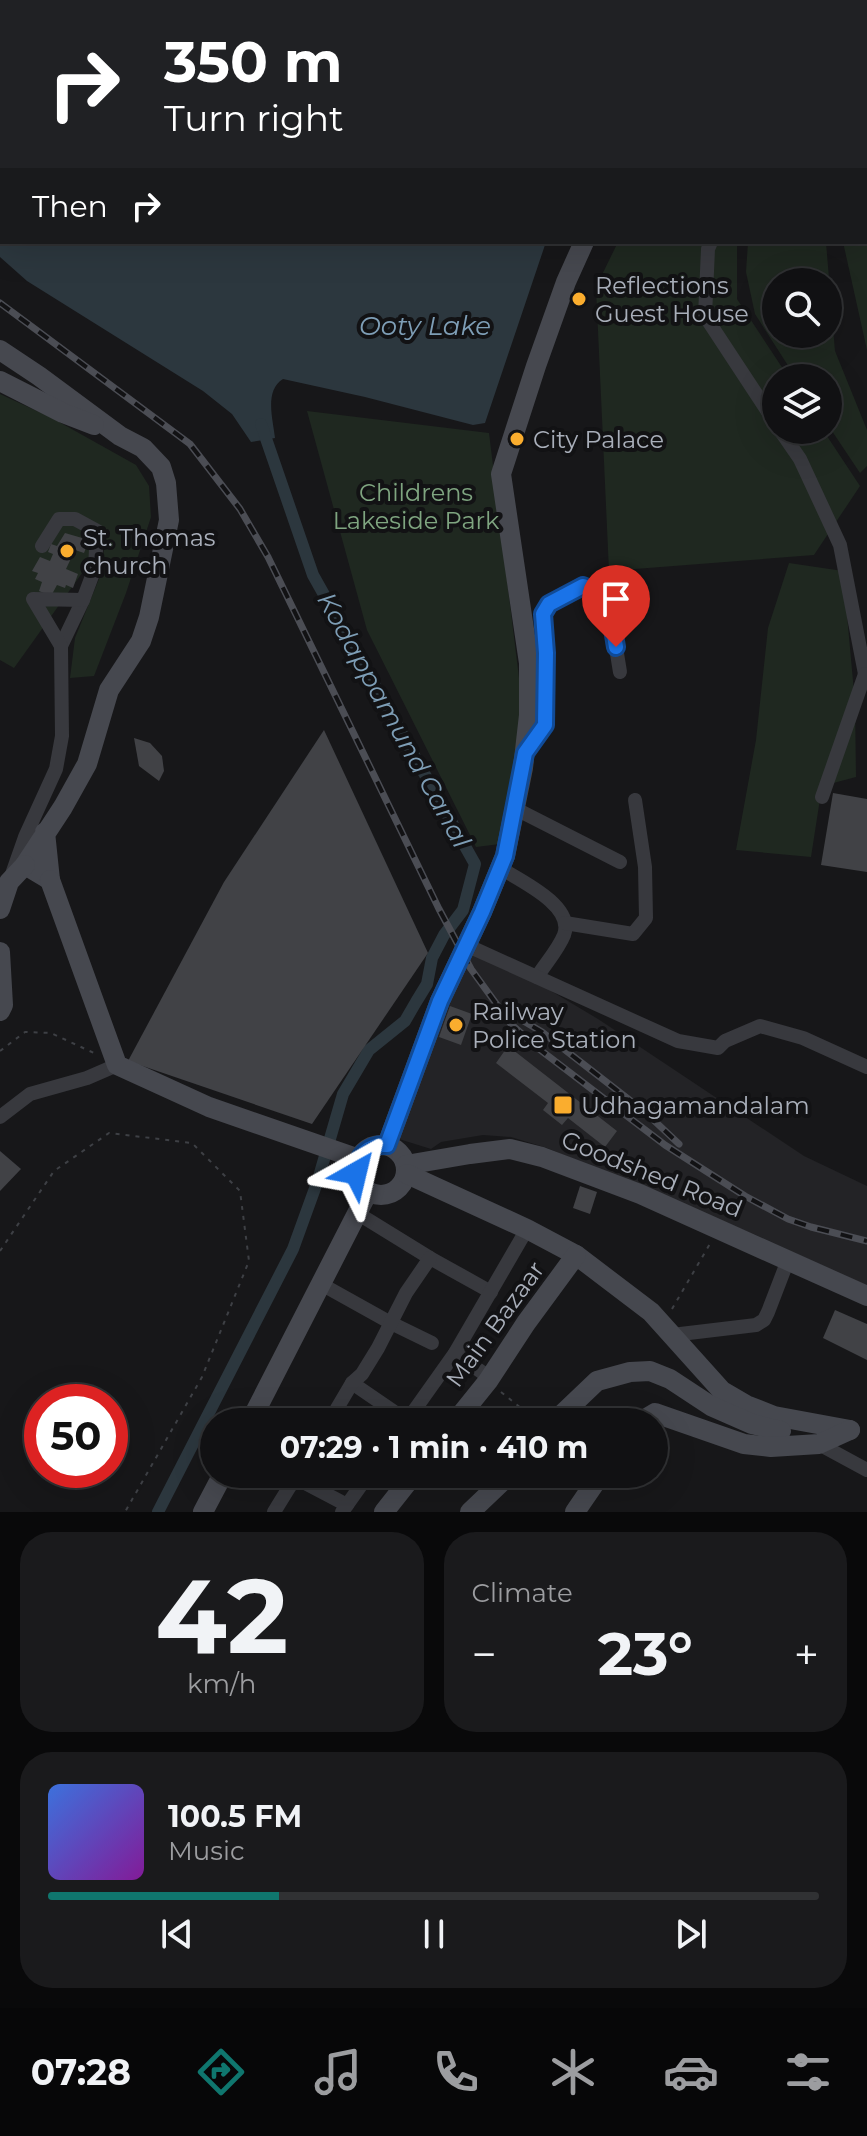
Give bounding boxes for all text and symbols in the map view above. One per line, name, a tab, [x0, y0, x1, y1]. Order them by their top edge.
text: 350 m	[164, 28, 343, 96]
icon: right	[32, 32, 136, 136]
text: Turn right	[164, 96, 344, 140]
icon: right	[124, 184, 168, 228]
text: Then	[32, 188, 108, 225]
map controls	[762, 268, 842, 444]
button: search	[762, 268, 842, 348]
place label: Reflections Guest House	[595, 271, 749, 328]
marker: Reflections Guest House	[570, 290, 588, 308]
water label: Ooty Lake	[359, 310, 491, 342]
button: layers	[762, 364, 842, 444]
place label: City Palace	[533, 425, 664, 454]
marker: City Palace	[508, 430, 526, 448]
park label: Childrens Lakeside Park	[333, 478, 500, 535]
place label: St. Thomas church	[83, 523, 216, 580]
marker: St. Thomas church	[58, 542, 76, 560]
pin	[582, 565, 650, 647]
icon: arrive	[594, 577, 638, 621]
water label: Kodappamund Canal	[310, 587, 478, 853]
place label: Railway Police Station	[472, 997, 637, 1054]
marker: Railway Police Station	[447, 1016, 465, 1034]
place label: Udhagamandalam	[581, 1091, 810, 1120]
marker: Udhagamandalam	[552, 1094, 574, 1116]
street label: Goodshed Road	[557, 1124, 747, 1224]
position arrow	[314, 1131, 398, 1215]
street label: Main Bazaar	[440, 1255, 550, 1393]
speed limit sign: 50	[24, 1384, 128, 1488]
text: 07:29 · 1 min · 410 m	[280, 1429, 588, 1466]
text: 42	[155, 1552, 288, 1679]
text: Climate	[472, 1577, 573, 1609]
text: 23°	[598, 1617, 693, 1690]
text: −	[472, 1627, 497, 1681]
text: +	[794, 1627, 819, 1681]
text: km/h	[187, 1668, 256, 1700]
text: 100.5 FM	[168, 1798, 302, 1835]
text: Music	[168, 1835, 245, 1867]
icon: previous	[155, 1912, 199, 1956]
icon: pause	[412, 1912, 456, 1956]
icon: next	[669, 1912, 713, 1956]
icon: directions	[193, 2044, 249, 2100]
icon: music	[310, 2044, 366, 2100]
icon: phone	[428, 2044, 484, 2100]
icon: climate	[545, 2044, 601, 2100]
icon: car	[663, 2044, 719, 2100]
icon: filters	[780, 2044, 836, 2100]
text: 07:28	[31, 2050, 131, 2094]

